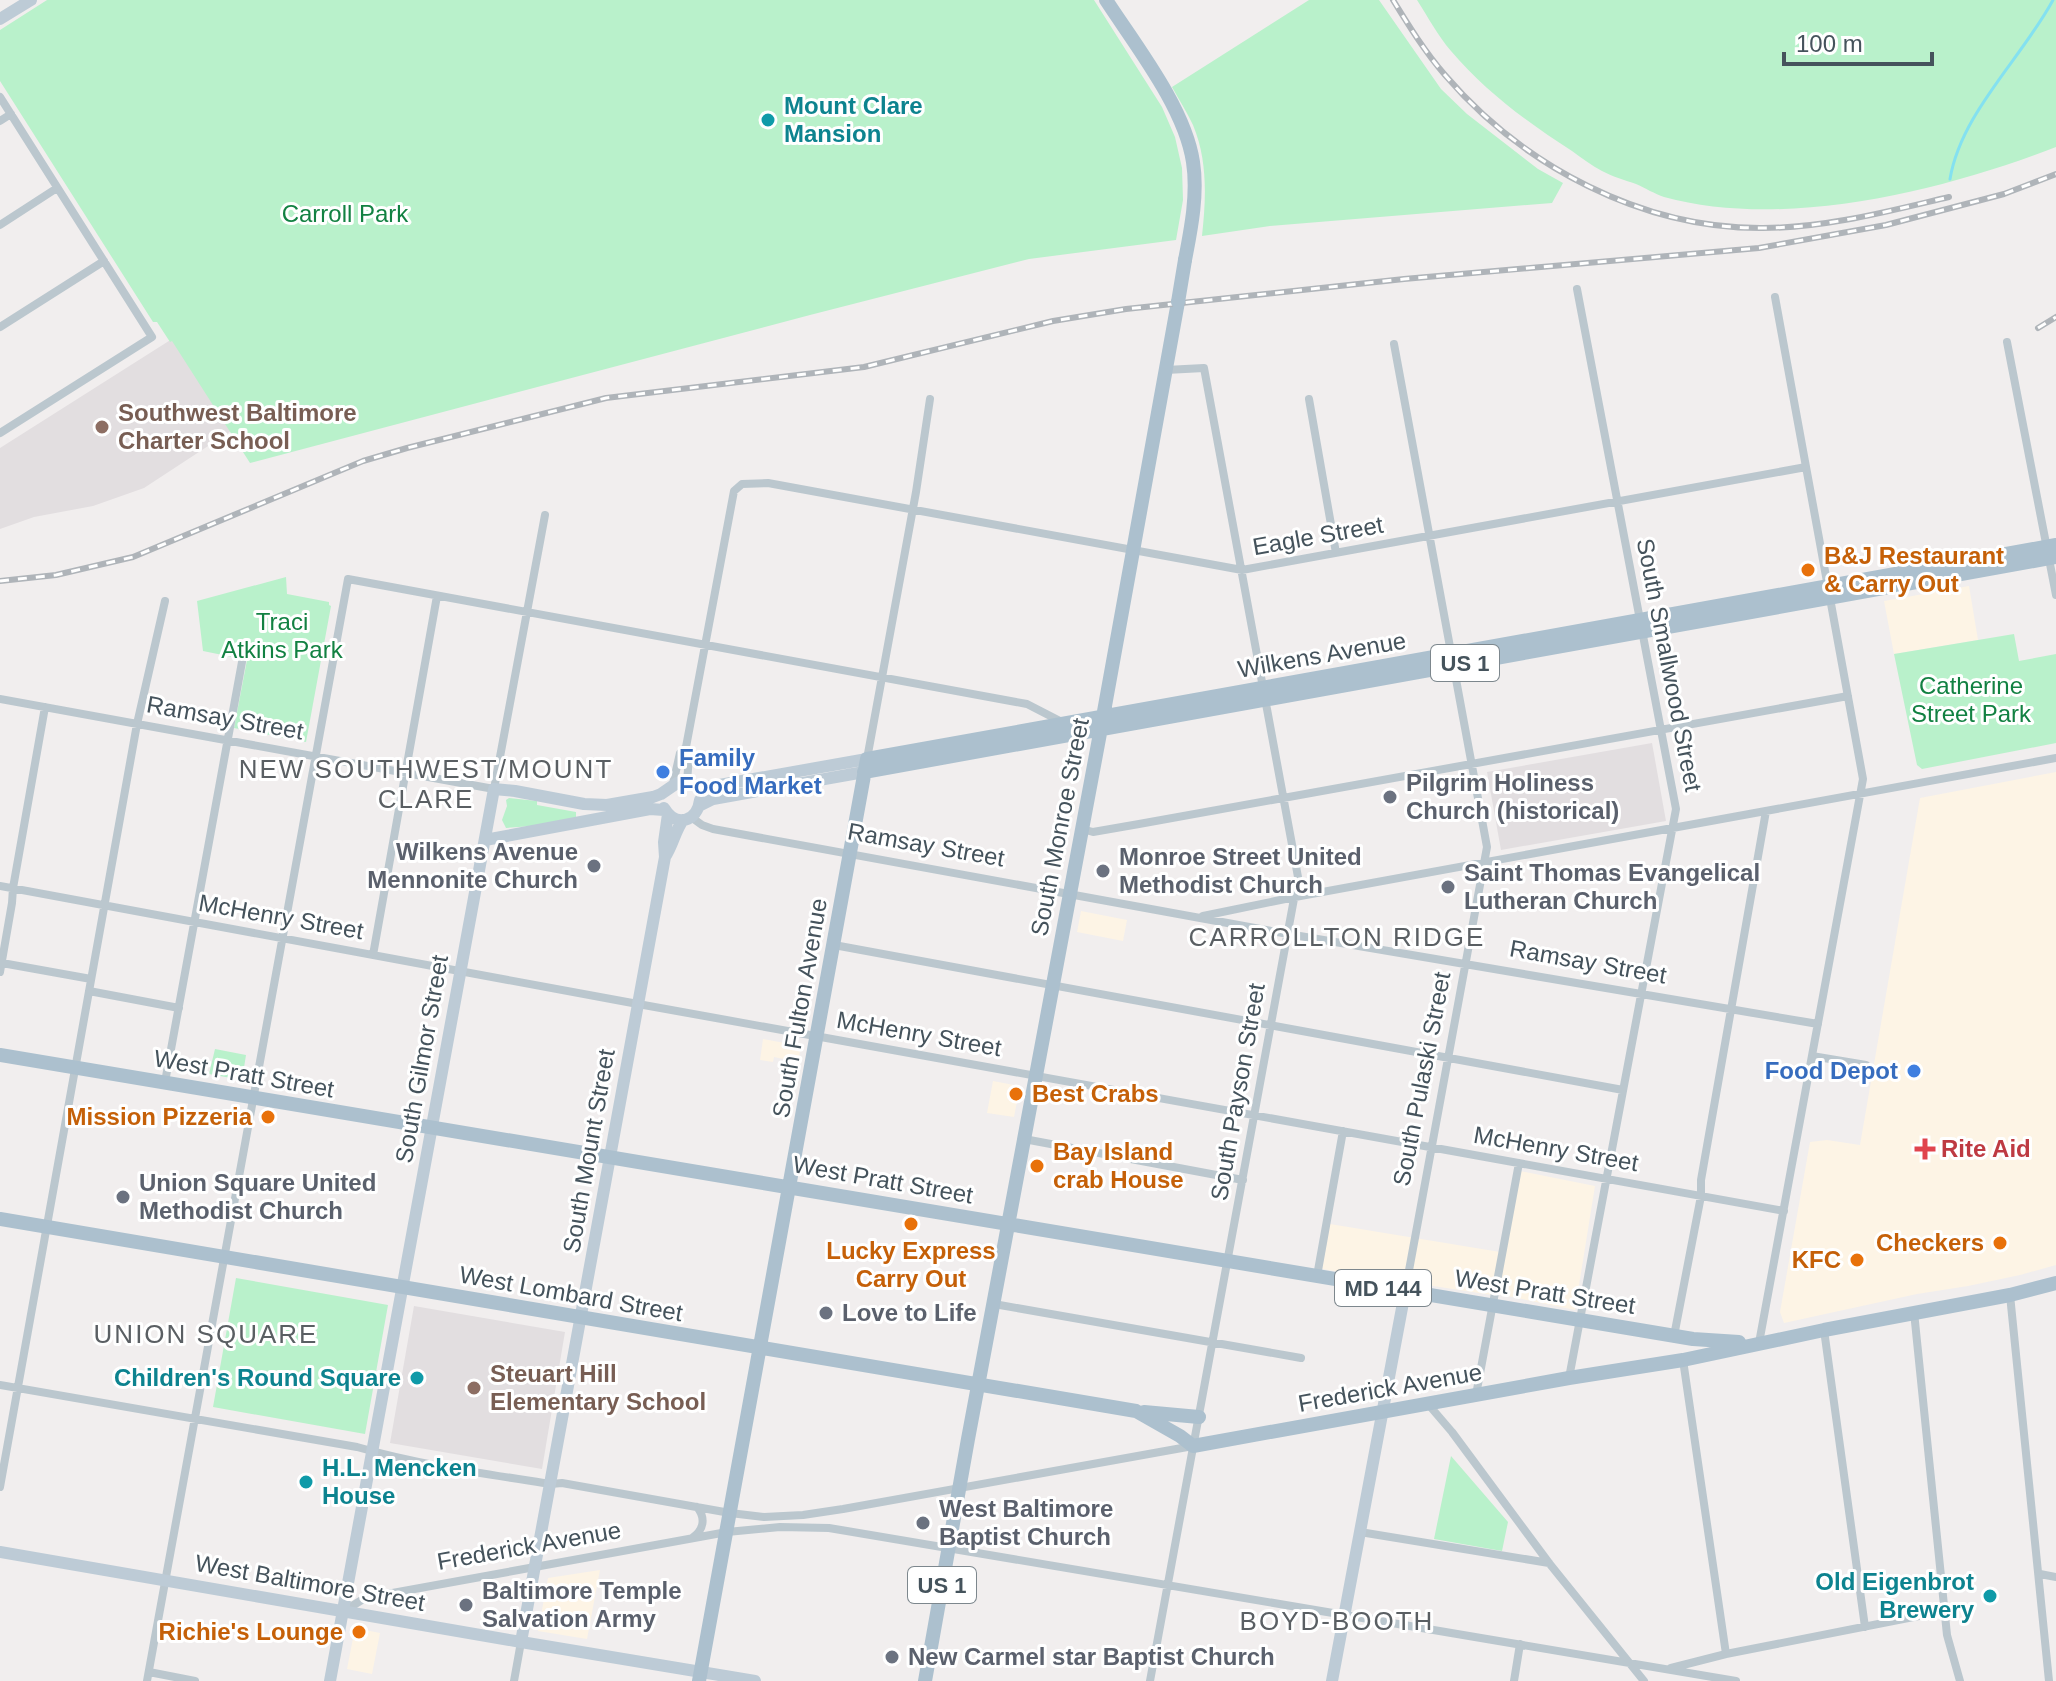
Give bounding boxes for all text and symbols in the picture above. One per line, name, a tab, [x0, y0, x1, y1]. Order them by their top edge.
scale bar	[1784, 16, 1932, 66]
text: 100 m	[1796, 30, 1863, 57]
place label: Mount Clare Mansion	[784, 92, 923, 147]
marker: Mount Clare Mansion	[759, 111, 777, 129]
park label: Carroll Park	[282, 200, 409, 227]
place label: Southwest Baltimore Charter School	[118, 399, 357, 454]
marker: Southwest Baltimore Charter School	[93, 418, 111, 436]
street label: Eagle Street	[1251, 511, 1386, 560]
street label: South Smallwood Street	[1632, 536, 1707, 794]
place label: B&J Restaurant & Carry Out	[1824, 542, 2004, 597]
marker: B&J Restaurant & Carry Out	[1799, 561, 1817, 579]
park label: Traci Atkins Park	[221, 608, 344, 663]
street label: Wilkens Avenue	[1236, 626, 1408, 683]
road number: US 1	[1431, 645, 1499, 681]
park label: Catherine Street Park	[1911, 672, 2032, 727]
street label: Ramsay Street	[145, 690, 306, 745]
street label: South Monroe Street	[1025, 715, 1094, 938]
place label: Family Food Market	[679, 744, 822, 799]
district label: NEW SOUTHWEST/MOUNT CLARE	[239, 754, 613, 814]
marker: Family Food Market	[654, 763, 672, 781]
place label: Pilgrim Holiness Church (historical)	[1406, 769, 1619, 824]
marker: Pilgrim Holiness Church (historical)	[1381, 788, 1399, 806]
street label: Ramsay Street	[846, 817, 1007, 872]
place label: Wilkens Avenue Mennonite Church	[367, 838, 578, 893]
place label: Monroe Street United Methodist Church	[1119, 843, 1362, 898]
marker: Wilkens Avenue Mennonite Church	[585, 857, 603, 875]
place label: Saint Thomas Evangelical Lutheran Church	[1464, 859, 1760, 914]
marker: Monroe Street United Methodist Church	[1094, 862, 1112, 880]
marker: Saint Thomas Evangelical Lutheran Church	[1439, 878, 1457, 896]
street label: McHenry Street	[197, 889, 366, 944]
street label: South Fulton Avenue	[767, 896, 832, 1120]
district label: CARROLLTON RIDGE	[1189, 922, 1485, 952]
street label: Ramsay Street	[1508, 934, 1669, 989]
street label: South Gilmor Street	[390, 952, 453, 1165]
street label: South Pulaski Street	[1388, 969, 1456, 1188]
street label: South Payson Street	[1205, 981, 1270, 1203]
street label: McHenry Street	[835, 1006, 1004, 1061]
street label: West Pratt Street	[152, 1044, 337, 1103]
street label: South Mount Street	[557, 1046, 620, 1255]
place label: Food Depot	[1765, 1057, 1898, 1084]
marker: Food Depot	[1905, 1062, 1923, 1080]
place label: Best Crabs	[1032, 1080, 1159, 1107]
marker: Best Crabs	[1007, 1085, 1025, 1103]
place label: Mission Pizzeria	[67, 1103, 253, 1130]
marker: Mission Pizzeria	[259, 1108, 277, 1126]
street label: McHenry Street	[1472, 1121, 1641, 1176]
place label: Rite Aid	[1941, 1135, 2031, 1162]
place label: Bay Island crab House	[1053, 1138, 1184, 1193]
marker: Rite Aid	[1916, 1140, 1934, 1158]
street label: West Pratt Street	[791, 1150, 976, 1209]
marker: Bay Island crab House	[1028, 1157, 1046, 1175]
place label: Union Square United Methodist Church	[139, 1169, 376, 1224]
marker: Union Square United Methodist Church	[114, 1188, 132, 1206]
marker: Lucky Express Carry Out	[902, 1215, 920, 1233]
place label: Checkers	[1876, 1229, 1984, 1256]
marker: Checkers	[1991, 1234, 2009, 1252]
place label: Lucky Express Carry Out	[826, 1237, 996, 1292]
place label: KFC	[1792, 1246, 1841, 1273]
marker: KFC	[1848, 1251, 1866, 1269]
street label: West Lombard Street	[457, 1261, 685, 1327]
street label: West Pratt Street	[1453, 1264, 1638, 1319]
road number: MD 144	[1335, 1270, 1431, 1306]
place label: Love to Life	[842, 1299, 977, 1326]
marker: Love to Life	[817, 1304, 835, 1322]
district label: UNION SQUARE	[94, 1319, 318, 1349]
street label: Frederick Avenue	[1296, 1358, 1484, 1417]
place label: Steuart Hill Elementary School	[490, 1360, 706, 1415]
place label: Children's Round Square	[114, 1364, 401, 1391]
marker: Children's Round Square	[408, 1369, 426, 1387]
marker: Steuart Hill Elementary School	[465, 1379, 483, 1397]
place label: H.L. Mencken House	[322, 1454, 477, 1509]
marker: H.L. Mencken House	[297, 1473, 315, 1491]
place label: West Baltimore Baptist Church	[939, 1495, 1113, 1550]
marker: West Baltimore Baptist Church	[914, 1514, 932, 1532]
street label: Frederick Avenue	[435, 1516, 623, 1575]
street label: West Baltimore Street	[193, 1549, 427, 1616]
road number: US 1	[908, 1567, 976, 1603]
place label: Old Eigenbrot Brewery	[1815, 1568, 1975, 1623]
place label: Baltimore Temple Salvation Army	[482, 1577, 682, 1632]
marker: Old Eigenbrot Brewery	[1981, 1587, 1999, 1605]
marker: Baltimore Temple Salvation Army	[457, 1596, 475, 1614]
district label: BOYD-BOOTH	[1240, 1606, 1434, 1636]
place label: Richie's Lounge	[159, 1618, 343, 1645]
marker: Richie's Lounge	[350, 1623, 368, 1641]
place label: New Carmel star Baptist Church	[908, 1643, 1275, 1670]
marker: New Carmel star Baptist Church	[883, 1648, 901, 1666]

